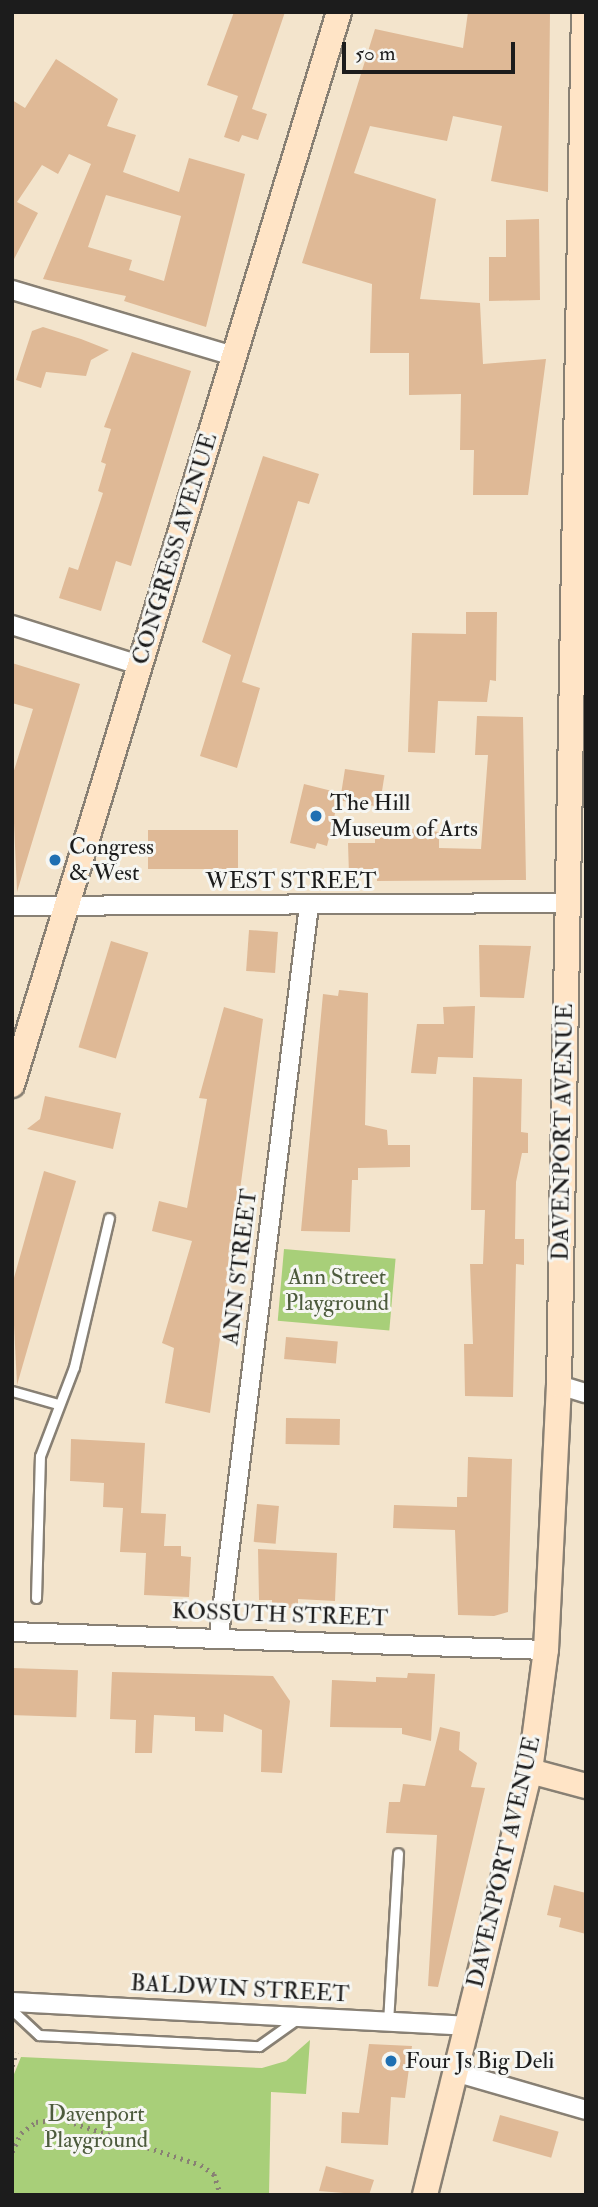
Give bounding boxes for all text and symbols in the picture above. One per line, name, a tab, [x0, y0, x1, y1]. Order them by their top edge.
scale bar	[346, 28, 519, 72]
text: 50 m	[355, 40, 396, 67]
street label: CONGRESS AVENUE	[127, 430, 223, 668]
place label: The Hill Museum of Arts	[330, 789, 478, 843]
marker: The Hill Museum of Arts	[308, 808, 324, 824]
place label: Congress & West	[69, 833, 154, 887]
marker: Congress & West	[47, 852, 63, 868]
street label: WEST STREET	[205, 867, 377, 895]
street label: DAVENPORT AVENUE	[547, 1003, 579, 1261]
street label: ANN STREET	[217, 1187, 263, 1347]
park label: Ann Street Playground	[285, 1263, 389, 1317]
street label: KOSSUTH STREET	[171, 1597, 389, 1633]
street label: DAVENPORT AVENUE	[462, 1734, 546, 1990]
street label: BALDWIN STREET	[130, 1969, 350, 2009]
place label: Four Js Big Deli	[405, 2047, 554, 2075]
marker: Four Js Big Deli	[383, 2053, 399, 2069]
park label: Davenport Playground	[44, 2100, 148, 2154]

